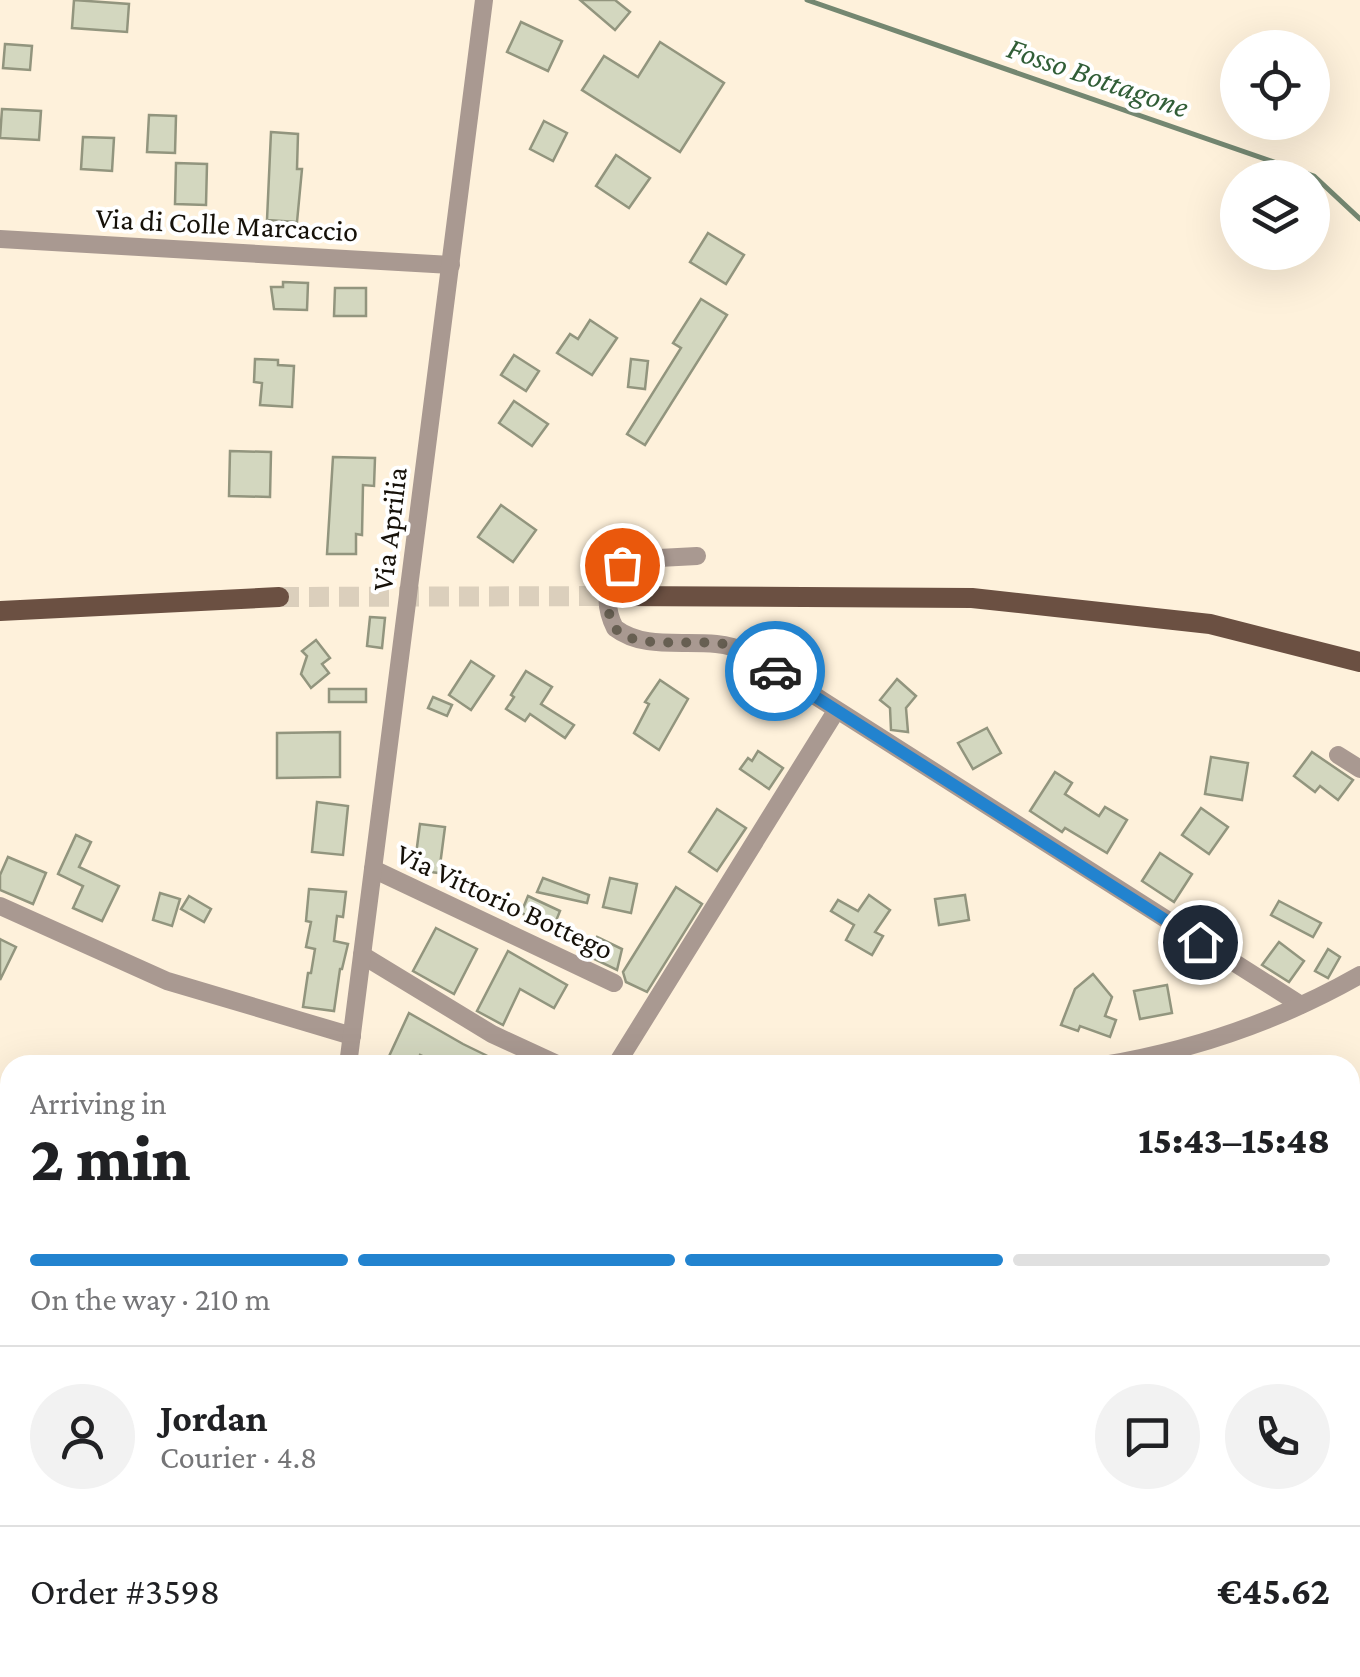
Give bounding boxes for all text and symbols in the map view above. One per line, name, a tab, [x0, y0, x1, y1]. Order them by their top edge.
water label: Fosso Bottagone	[1003, 29, 1193, 125]
map controls	[1220, 30, 1330, 270]
button: locate	[1220, 30, 1330, 140]
button: layers	[1220, 160, 1330, 270]
street label: Via di Colle Marcaccio	[95, 201, 359, 247]
street label: Via Aprilia	[365, 465, 414, 593]
pin	[580, 523, 665, 608]
icon: bag	[595, 538, 650, 593]
courier	[725, 621, 825, 721]
icon: car	[748, 644, 803, 699]
street label: Via Vittorio Bottego	[391, 836, 619, 967]
pin	[1158, 900, 1243, 985]
icon: home	[1173, 915, 1228, 970]
text: Arriving in	[30, 1085, 167, 1121]
text: 15:43–15:48	[1138, 1119, 1330, 1161]
text: 2 min	[30, 1122, 191, 1194]
text: On the way · 210 m	[30, 1281, 271, 1317]
button: person	[30, 1384, 135, 1489]
button: chat	[1095, 1384, 1200, 1489]
button: phone	[1225, 1384, 1330, 1489]
text: Jordan	[160, 1397, 268, 1439]
text: Courier · 4.8	[160, 1439, 317, 1475]
text: Order #3598	[30, 1570, 220, 1612]
text: €45.62	[1217, 1570, 1330, 1612]

